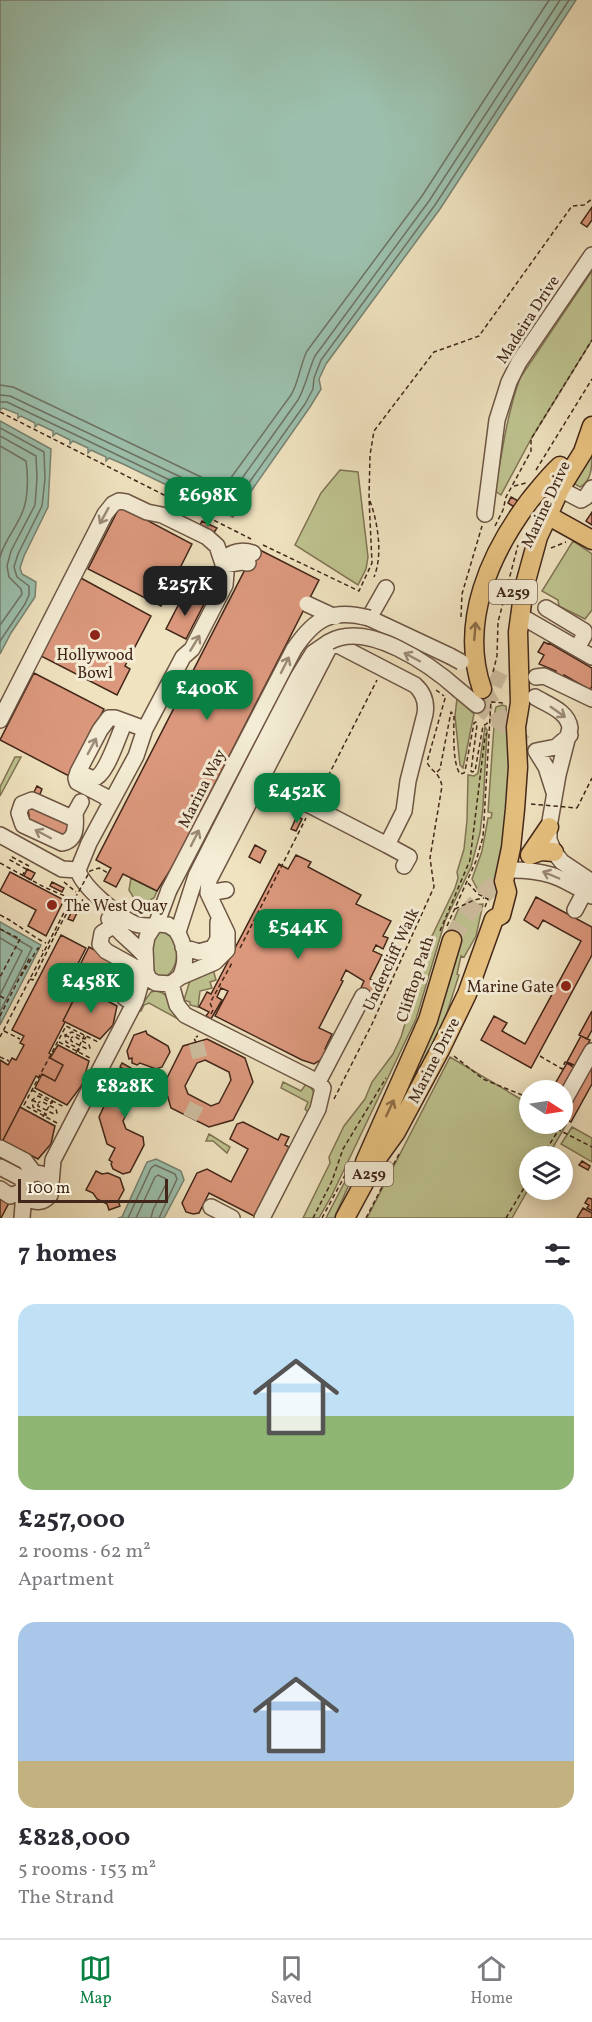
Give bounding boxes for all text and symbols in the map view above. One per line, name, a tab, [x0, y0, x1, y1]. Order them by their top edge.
street label: Madeira Drive	[492, 272, 565, 369]
street label: Marine Drive	[517, 458, 577, 552]
pin: £698K	[166, 477, 250, 528]
text: £698K	[179, 482, 237, 510]
one-way arrow	[98, 507, 110, 524]
pin: £257K	[143, 566, 227, 617]
text: £257K	[157, 571, 213, 599]
road number: A259	[489, 580, 537, 604]
one-way arrow	[470, 622, 481, 642]
marker: Hollywood Bowl	[88, 628, 102, 642]
one-way arrow	[188, 634, 201, 651]
place label: Hollywood Bowl	[57, 645, 133, 685]
one-way arrow	[404, 651, 422, 662]
one-way arrow	[280, 657, 291, 675]
pin: £400K	[165, 670, 249, 721]
text: £400K	[176, 675, 238, 703]
one-way arrow	[550, 706, 566, 718]
one-way arrow	[87, 737, 98, 755]
street label: Marina Way	[174, 745, 232, 832]
pin: £452K	[255, 773, 339, 824]
text: £452K	[268, 778, 326, 806]
one-way arrow	[34, 828, 52, 840]
one-way arrow	[190, 830, 202, 848]
one-way arrow	[542, 869, 561, 880]
place label: The West Quay	[64, 896, 168, 918]
marker: The West Quay	[45, 898, 59, 912]
street label: Undercliff Walk	[358, 904, 425, 1015]
pin: £544K	[256, 909, 340, 960]
text: £544K	[268, 914, 328, 942]
street label: Clifftop Path	[392, 934, 440, 1025]
pin: £458K	[49, 963, 133, 1014]
text: £458K	[62, 968, 120, 996]
place label: Marine Gate	[467, 977, 554, 999]
marker: Marine Gate	[559, 979, 573, 993]
street label: Marine Drive	[404, 1014, 466, 1108]
pin: £828K	[83, 1068, 167, 1119]
text: £828K	[96, 1073, 154, 1101]
north arrow	[519, 1080, 573, 1134]
map controls	[519, 1080, 573, 1200]
one-way arrow	[384, 1099, 396, 1117]
button: layers	[519, 1146, 573, 1200]
road number: A259	[345, 1162, 393, 1186]
scale bar	[18, 1176, 168, 1204]
text: 100 m	[27, 1178, 70, 1200]
text: 7 homes	[18, 1236, 117, 1272]
icon: filters	[541, 1238, 574, 1271]
icon: home	[242, 1343, 350, 1451]
text: £257,000	[18, 1502, 125, 1538]
text: 2 rooms · 62 m²	[18, 1538, 151, 1566]
text: Apartment	[18, 1566, 114, 1594]
icon: home	[242, 1661, 350, 1769]
text: £828,000	[18, 1820, 130, 1856]
text: 5 rooms · 153 m²	[18, 1856, 156, 1884]
text: The Strand	[18, 1884, 114, 1912]
tab: Map	[79, 1952, 112, 2010]
tab: Saved	[271, 1952, 312, 2010]
tab: Home	[470, 1952, 513, 2010]

